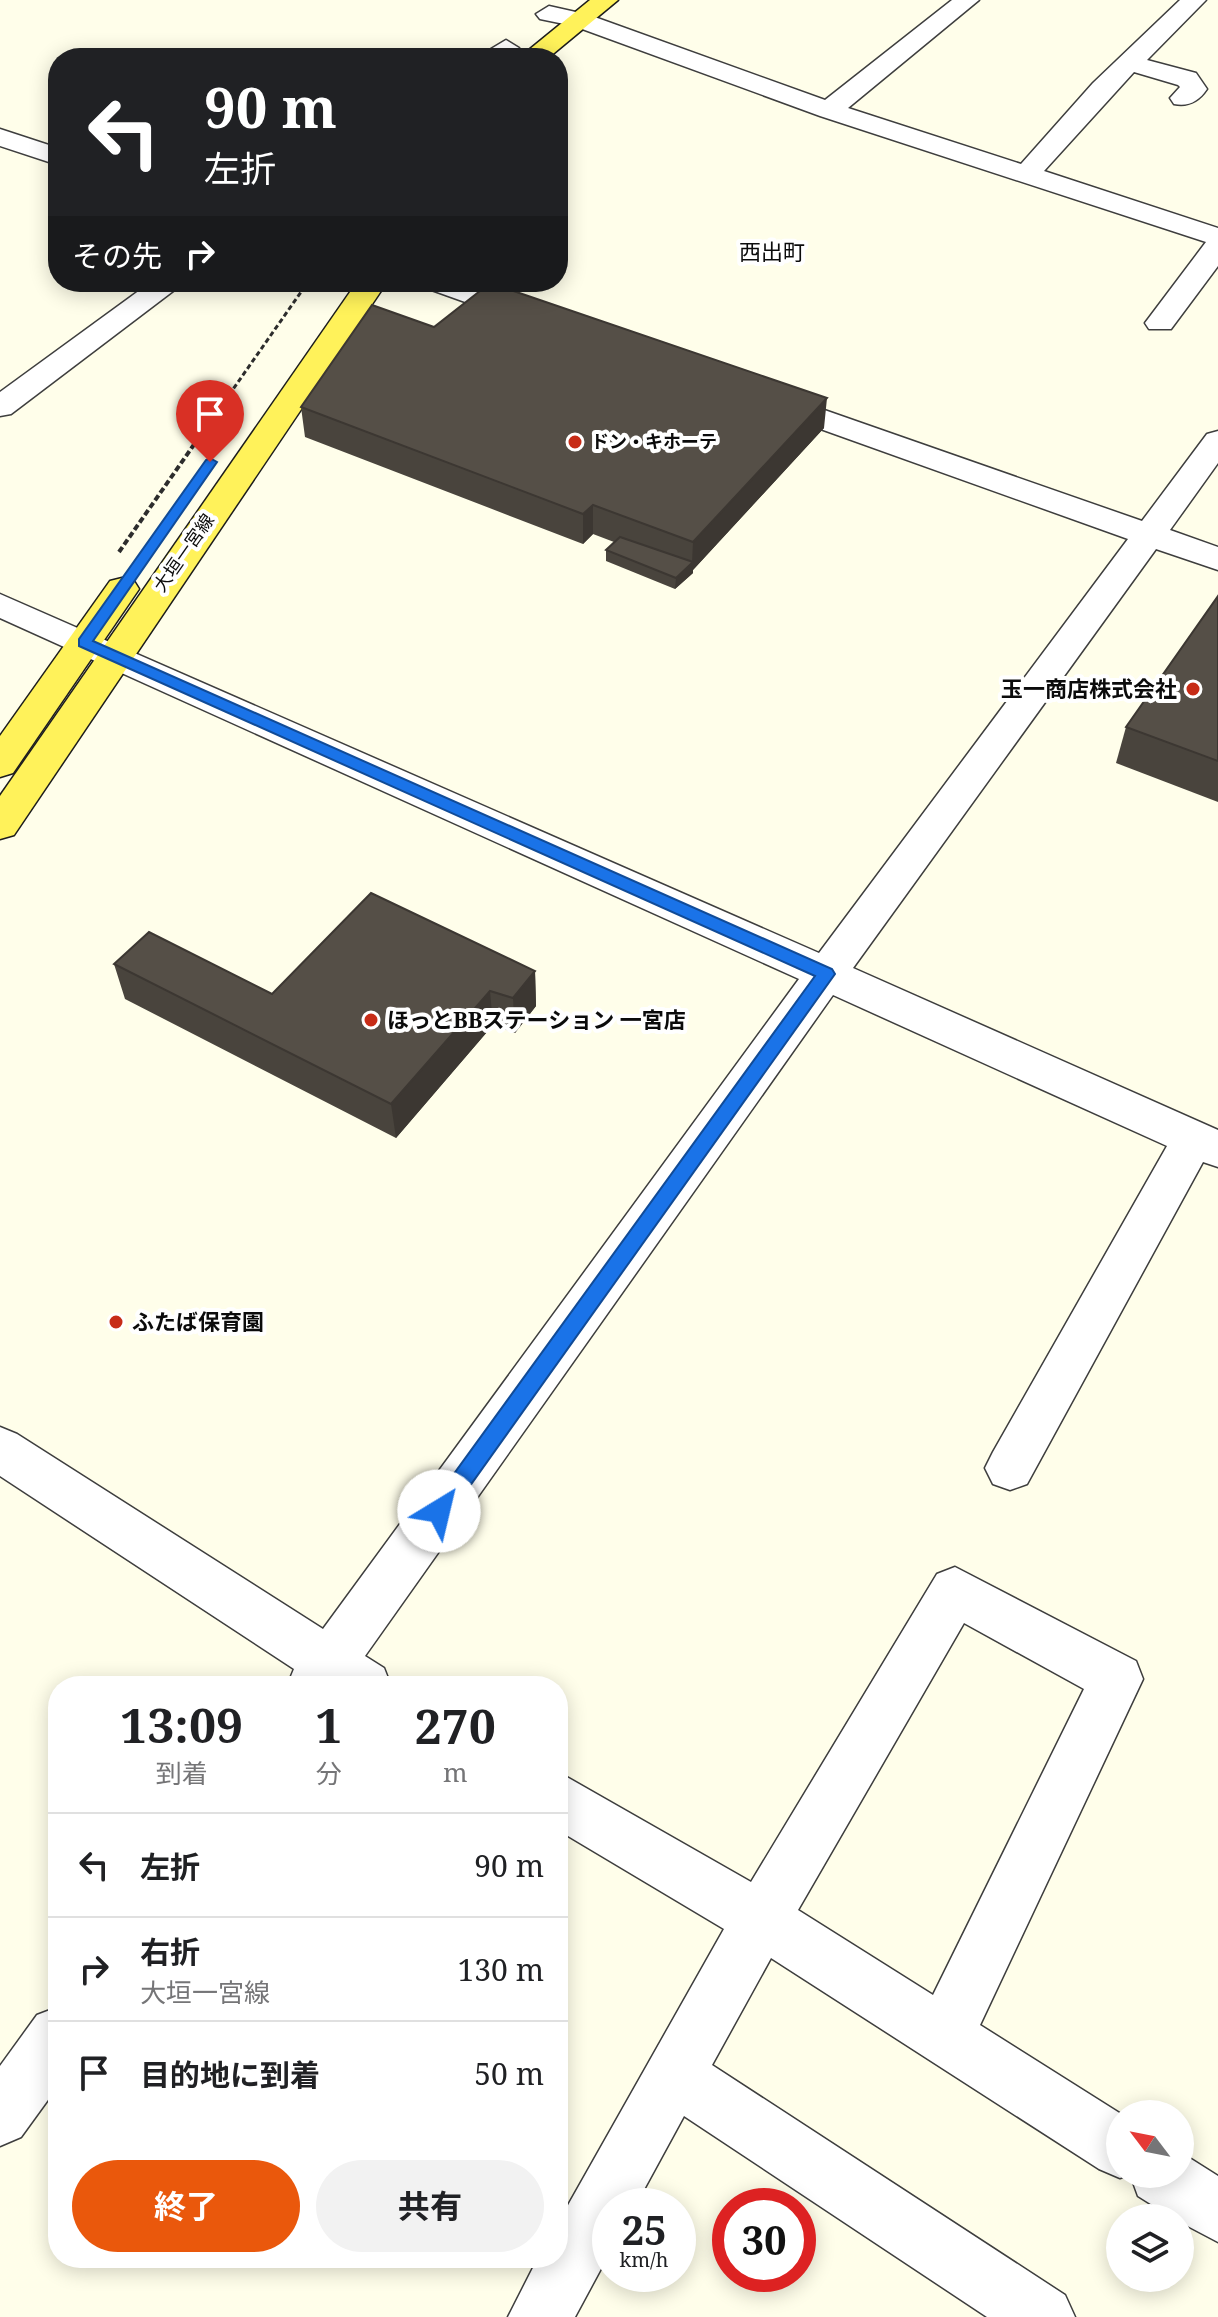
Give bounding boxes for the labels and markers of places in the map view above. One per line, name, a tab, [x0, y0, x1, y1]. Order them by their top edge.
pin	[176, 380, 244, 462]
place label: ドン・キホーテ	[591, 429, 717, 453]
marker: ドン・キホーテ	[566, 433, 584, 451]
place label: 玉一商店株式会社	[1001, 673, 1177, 703]
marker: 玉一商店株式会社	[1184, 680, 1202, 698]
place label: ほっとBBステーション 一宮店	[387, 1004, 686, 1034]
marker: ほっとBBステーション 一宮店	[362, 1011, 380, 1029]
place label: ふたば保育園	[132, 1306, 264, 1336]
marker: ふたば保育園	[107, 1313, 125, 1331]

